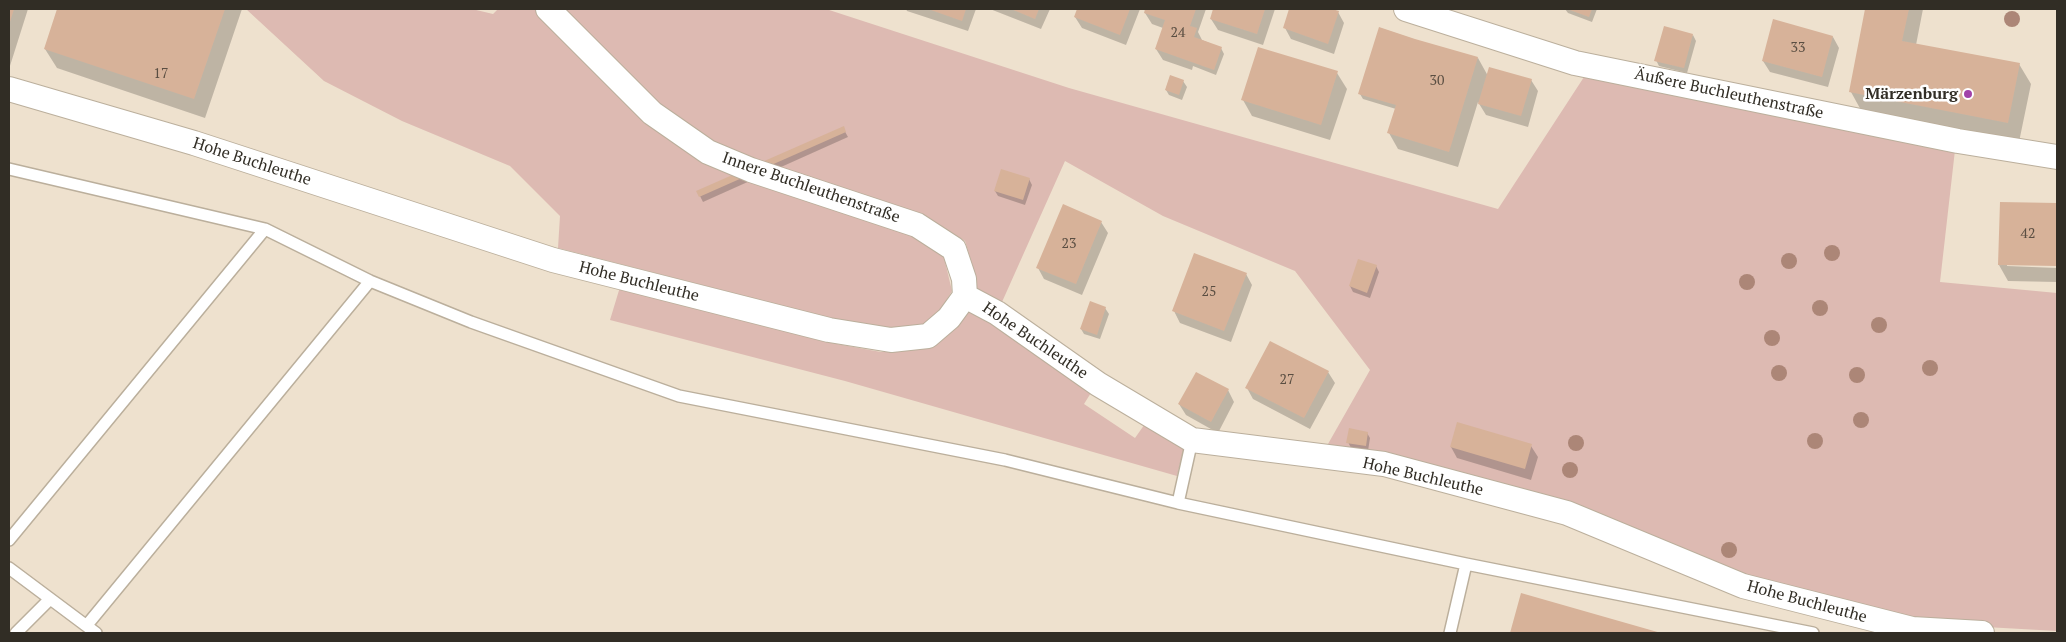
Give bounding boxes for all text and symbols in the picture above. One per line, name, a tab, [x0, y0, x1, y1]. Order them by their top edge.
house number: 24	[1171, 25, 1185, 41]
house number: 33	[1791, 40, 1805, 56]
street label: Äußere Buchleuthenstraße	[1633, 65, 1825, 123]
house number: 17	[154, 66, 168, 82]
house number: 30	[1430, 73, 1444, 89]
place label: Märzenburg	[1865, 84, 1958, 104]
marker: Märzenburg	[1962, 88, 1974, 100]
street label: Hohe Buchleuthe	[190, 134, 314, 190]
street label: Innere Buchleuthenstraße	[720, 148, 902, 228]
house number: 42	[2021, 226, 2035, 242]
house number: 23	[1062, 236, 1076, 252]
street label: Hohe Buchleuthe	[577, 258, 701, 306]
house number: 25	[1202, 284, 1216, 300]
street label: Hohe Buchleuthe	[979, 299, 1091, 383]
house number: 27	[1280, 372, 1294, 388]
street label: Hohe Buchleuthe	[1361, 454, 1485, 500]
street label: Hohe Buchleuthe	[1745, 577, 1869, 627]

